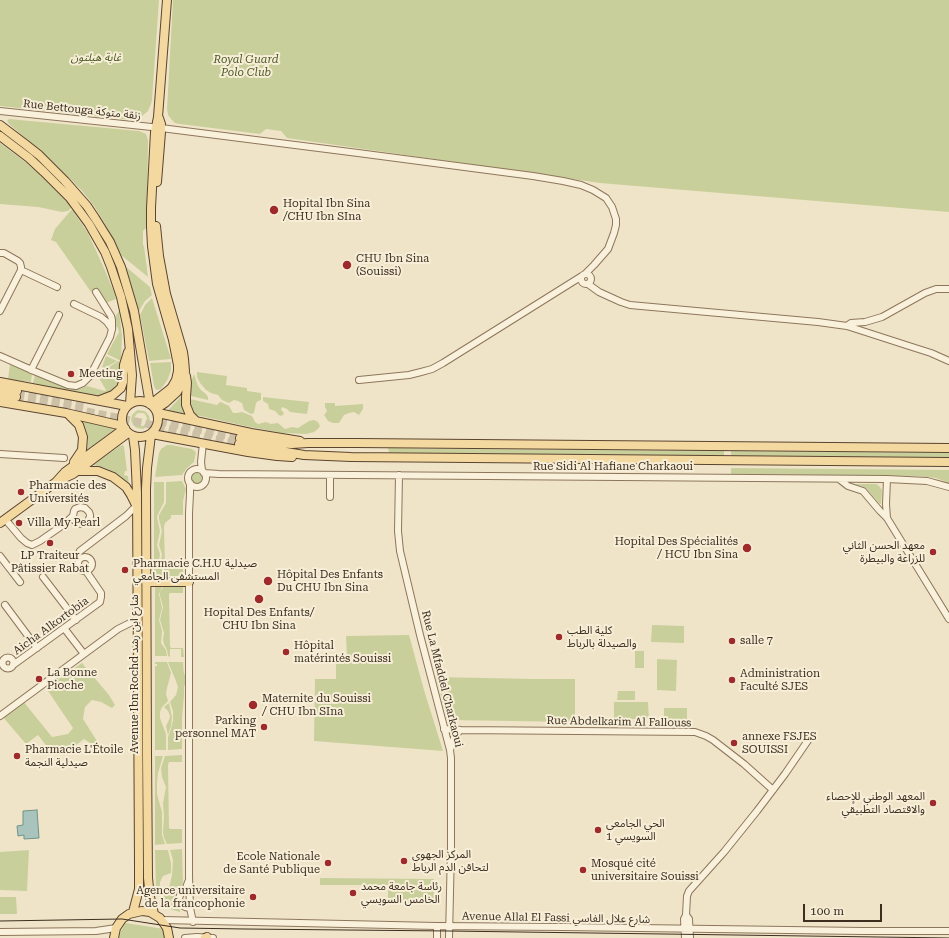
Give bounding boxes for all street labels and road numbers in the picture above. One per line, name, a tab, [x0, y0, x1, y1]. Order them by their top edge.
street label: Rue Bettouga زنقة متوكة	[22, 97, 142, 123]
street label: Rue Sidi Al Hafiane Charkaoui	[533, 460, 693, 474]
street label: Aicha Alkortobia	[11, 594, 91, 658]
street label: Avenue Ibn Rochd شارع ابن رشد	[128, 594, 142, 754]
street label: Rue La Mfaddel Charkaoui	[419, 609, 465, 749]
street label: Rue Abdelkarim Al Fallouss	[547, 714, 691, 730]
street label: Avenue Allal El Fassi شارع علال الفاسي	[462, 910, 650, 926]

